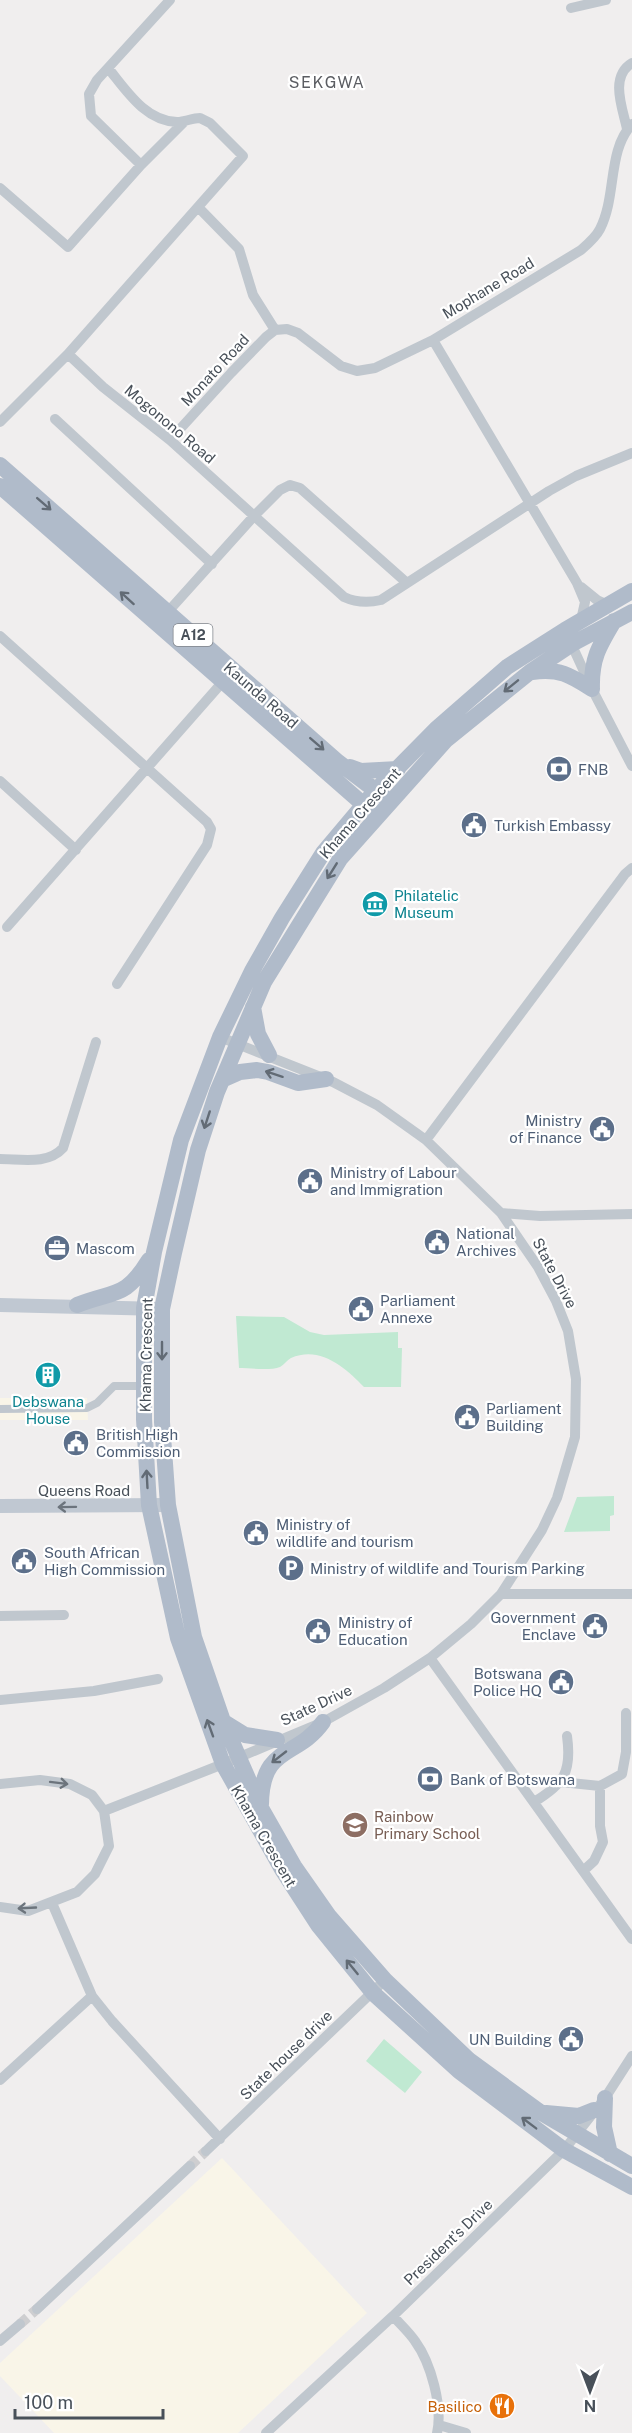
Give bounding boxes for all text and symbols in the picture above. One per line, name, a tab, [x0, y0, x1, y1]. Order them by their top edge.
district label: SEKGWA	[289, 73, 365, 92]
street label: Mophane Road	[439, 254, 537, 322]
street label: Monato Road	[178, 331, 252, 409]
street label: Mogonono Road	[121, 381, 219, 467]
one-way arrow	[36, 497, 51, 511]
one-way arrow	[120, 591, 135, 605]
road number: A12	[174, 624, 212, 646]
street label: Kaunda Road	[221, 658, 301, 732]
one-way arrow	[503, 680, 519, 693]
one-way arrow	[309, 737, 324, 751]
bank icon: FNB	[544, 754, 574, 784]
place label: FNB	[578, 761, 608, 778]
street label: Khama Crescent	[316, 764, 404, 862]
public building icon: Turkish Embassy	[459, 810, 489, 840]
place label: Turkish Embassy	[494, 817, 611, 834]
one-way arrow	[326, 863, 339, 880]
place label: Philatelic Museum	[394, 887, 459, 921]
museum icon: Philatelic Museum	[360, 889, 390, 919]
one-way arrow	[265, 1068, 284, 1079]
one-way arrow	[201, 1110, 212, 1129]
place label: Ministry of Finance	[509, 1112, 582, 1146]
public building icon: Ministry of Finance	[587, 1114, 617, 1144]
place label: Ministry of Labour and Immigration	[330, 1164, 457, 1198]
public building icon: Ministry of Labour and Immigration	[295, 1166, 325, 1196]
place label: National Archives	[456, 1225, 516, 1259]
public building icon: National Archives	[422, 1227, 452, 1257]
office icon: Mascom	[42, 1233, 72, 1263]
street label: State Drive	[529, 1235, 581, 1311]
place label: Mascom	[76, 1240, 135, 1257]
place label: Parliament Annexe	[380, 1292, 456, 1326]
public building icon: Parliament Annexe	[346, 1294, 376, 1324]
street label: Khama Crescent	[136, 1297, 156, 1413]
one-way arrow	[156, 1341, 168, 1361]
building icon: Debswana House	[33, 1360, 63, 1390]
place label: Debswana House	[12, 1393, 84, 1427]
place label: Parliament Building	[486, 1400, 562, 1434]
public building icon: Parliament Building	[452, 1402, 482, 1432]
place label: British High Commission	[96, 1426, 180, 1460]
public building icon: British High Commission	[61, 1428, 91, 1458]
one-way arrow	[142, 1469, 153, 1489]
street label: Queens Road	[38, 1482, 130, 1499]
one-way arrow	[58, 1501, 78, 1513]
place label: Ministry of wildlife and tourism	[276, 1516, 413, 1550]
public building icon: Ministry of wildlife and tourism	[241, 1518, 271, 1548]
place label: South African High Commission	[44, 1544, 165, 1578]
public building icon: South African High Commission	[9, 1546, 39, 1576]
parking icon: Ministry of wildlife and Tourism Parking	[276, 1553, 306, 1583]
place label: Ministry of wildlife and Tourism Parking	[310, 1560, 585, 1577]
place label: Government Enclave	[491, 1609, 576, 1643]
public building icon: Government Enclave	[580, 1611, 610, 1641]
place label: Ministry of Education	[338, 1614, 412, 1648]
public building icon: Ministry of Education	[303, 1616, 333, 1646]
place label: Botswana Police HQ	[473, 1665, 542, 1699]
public building icon: Botswana Police HQ	[546, 1667, 576, 1697]
street label: State Drive	[277, 1681, 355, 1729]
one-way arrow	[204, 1719, 215, 1738]
one-way arrow	[271, 1751, 287, 1764]
bank icon: Bank of Botswana	[415, 1764, 445, 1794]
place label: Bank of Botswana	[450, 1771, 575, 1788]
one-way arrow	[49, 1777, 69, 1788]
street label: Khama Crescent	[228, 1782, 300, 1890]
place label: Rainbow Primary School	[374, 1808, 480, 1842]
school or university icon: Rainbow Primary School	[340, 1810, 370, 1840]
one-way arrow	[17, 1903, 37, 1914]
one-way arrow	[345, 1959, 358, 1975]
street label: State house drive	[237, 2007, 335, 2103]
public building icon: UN Building	[556, 2024, 586, 2054]
place label: UN Building	[469, 2031, 552, 2048]
one-way arrow	[521, 2117, 537, 2130]
street label: President's Drive	[400, 2196, 496, 2288]
north arrow	[560, 2361, 620, 2421]
scale bar	[15, 2382, 164, 2420]
restaurant icon: Basilico	[487, 2391, 517, 2421]
text: 100 m	[24, 2392, 73, 2413]
text: N	[584, 2396, 596, 2415]
place label: Basilico	[428, 2398, 482, 2415]

